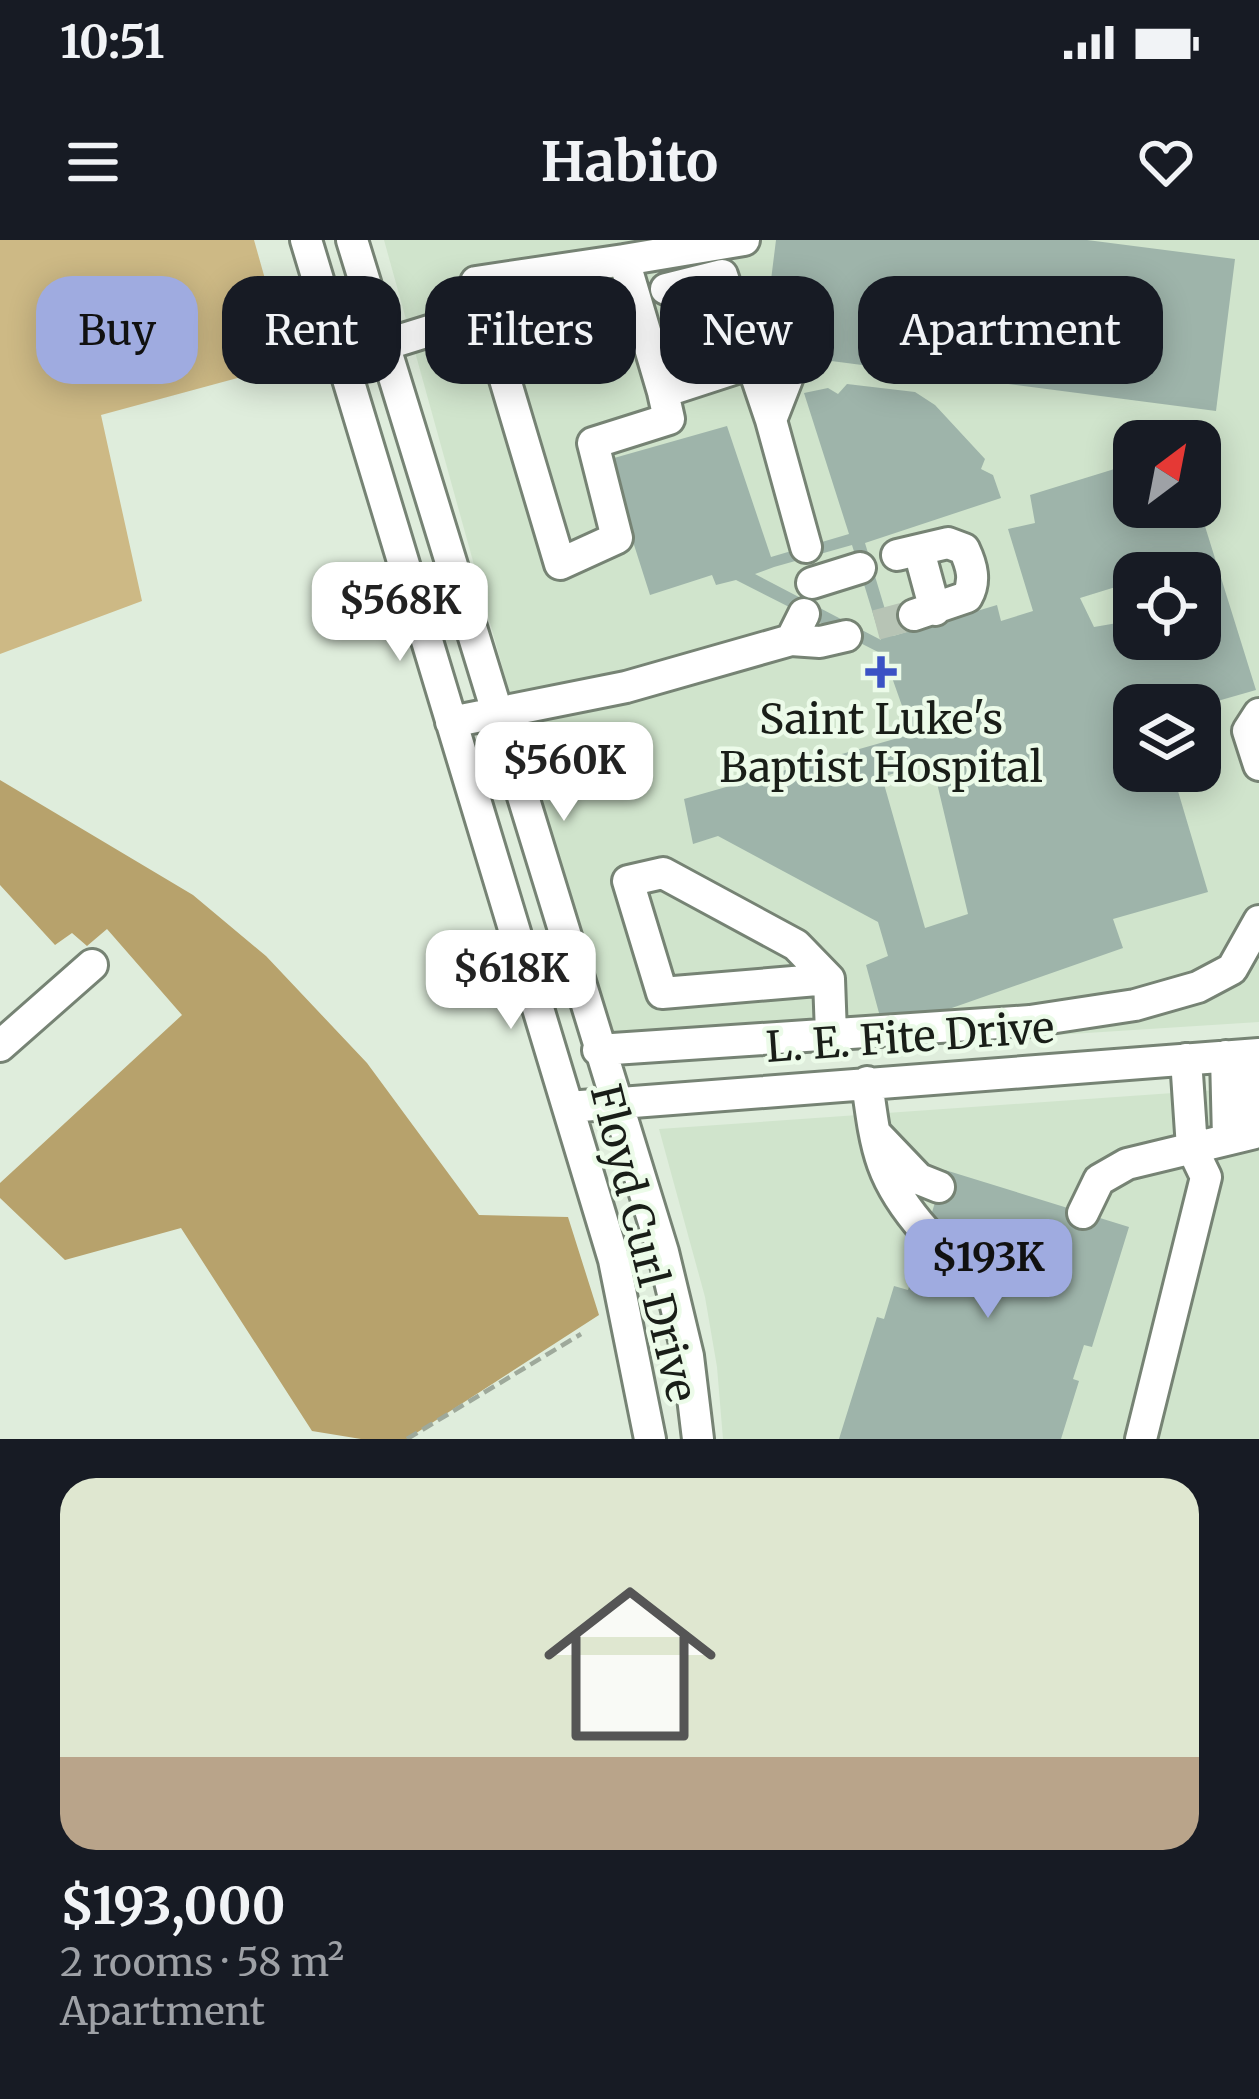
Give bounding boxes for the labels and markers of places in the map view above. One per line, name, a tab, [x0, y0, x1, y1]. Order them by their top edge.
pin: $568K	[316, 562, 484, 664]
marker: Saint Luke's Baptist Hospital	[865, 656, 897, 688]
place label: Saint Luke's Baptist Hospital	[719, 693, 1043, 793]
pin: $560K	[480, 722, 648, 824]
pin: $618K	[427, 930, 595, 1032]
pin: $193K	[904, 1219, 1072, 1321]

